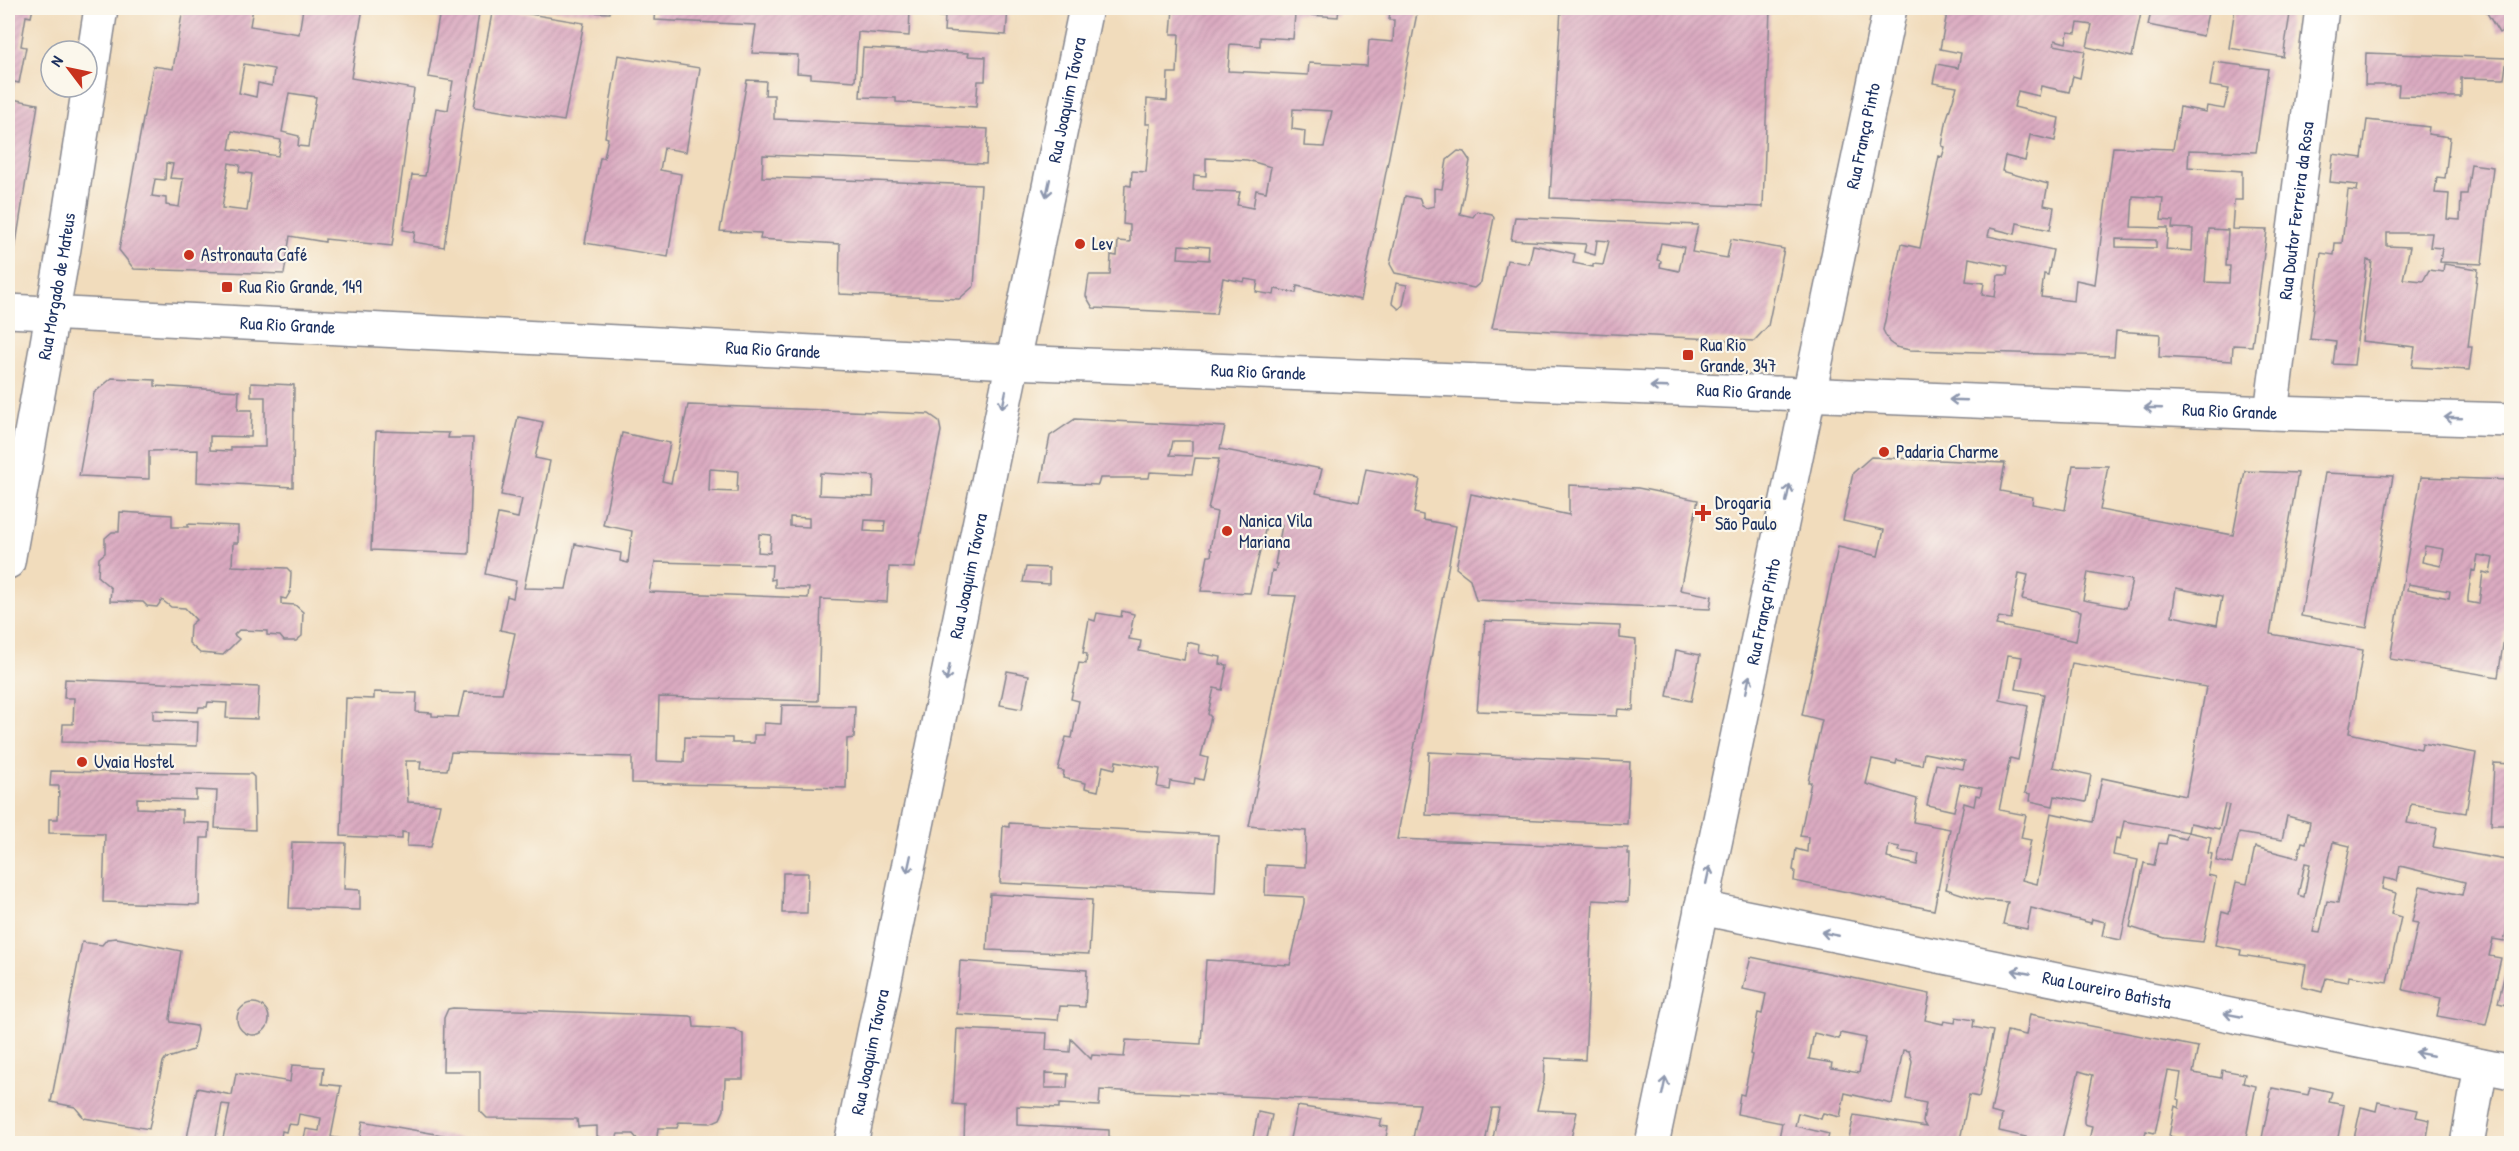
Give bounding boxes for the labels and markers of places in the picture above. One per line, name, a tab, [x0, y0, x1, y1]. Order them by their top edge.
place label: Lev	[1092, 231, 1113, 256]
marker: Lev	[1073, 237, 1087, 251]
place label: Astronauta Café	[201, 242, 307, 267]
marker: Astronauta Café	[182, 248, 196, 262]
place label: Rua Rio Grande, 149	[239, 274, 362, 299]
marker: Rua Rio Grande, 149	[220, 280, 234, 294]
place label: Rua Rio Grande, 347	[1700, 332, 1777, 378]
marker: Rua Rio Grande, 347	[1681, 348, 1695, 362]
place label: Padaria Charme	[1896, 439, 1999, 464]
marker: Padaria Charme	[1877, 445, 1891, 459]
place label: Drogaria São Paulo	[1715, 490, 1777, 536]
marker: Drogaria São Paulo	[1696, 506, 1710, 520]
place label: Nanica Vila Mariana	[1239, 508, 1312, 554]
marker: Nanica Vila Mariana	[1220, 524, 1234, 538]
place label: Uvaia Hostel	[94, 749, 174, 774]
marker: Uvaia Hostel	[75, 755, 89, 769]

